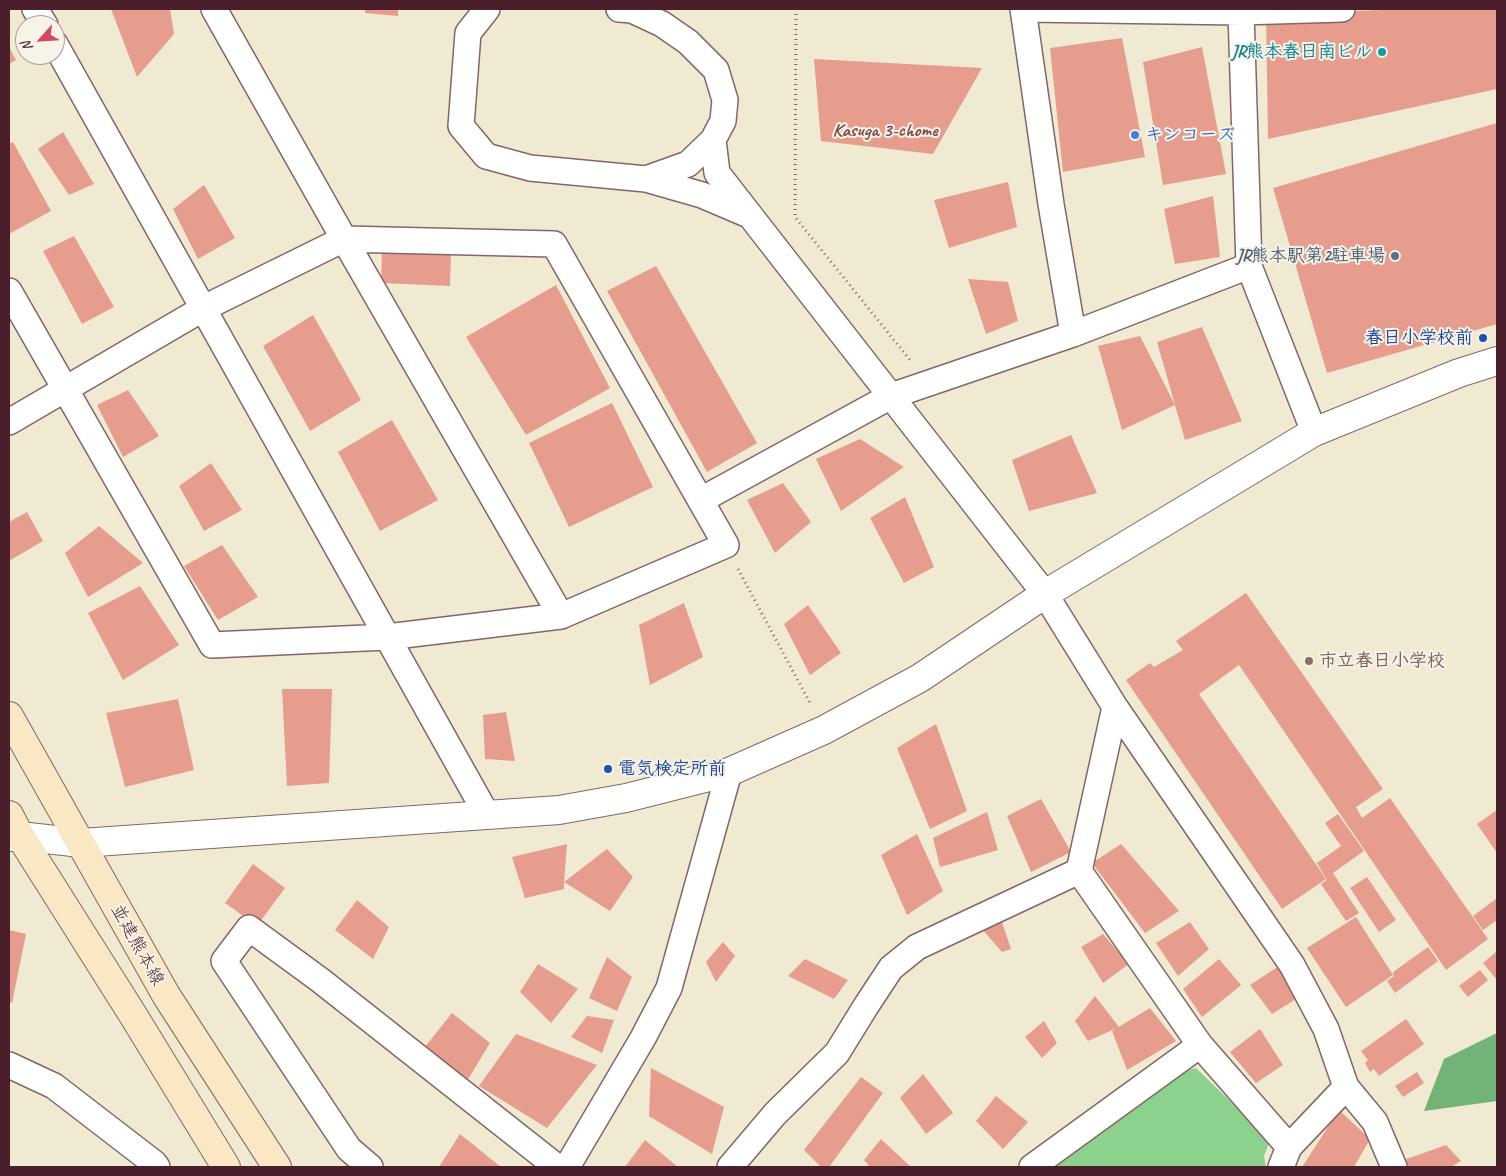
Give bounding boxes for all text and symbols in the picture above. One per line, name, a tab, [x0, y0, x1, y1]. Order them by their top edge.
north arrow	[15, 15, 65, 65]
text: N	[17, 39, 37, 54]
place label: JR熊本春日南ビル	[1231, 41, 1372, 63]
marker: JR熊本春日南ビル	[1376, 46, 1388, 58]
district label: Kasuga 3-chome	[832, 120, 938, 142]
place label: キンコーズ	[1145, 124, 1235, 146]
marker: キンコーズ	[1129, 129, 1141, 141]
place label: JR熊本駅第2駐車場	[1236, 245, 1385, 267]
marker: JR熊本駅第2駐車場	[1389, 250, 1401, 262]
place label: 春日小学校前	[1365, 327, 1473, 349]
marker: 春日小学校前	[1477, 332, 1489, 344]
place label: 市立春日小学校	[1319, 650, 1445, 672]
marker: 市立春日小学校	[1303, 655, 1315, 667]
place label: 電気検定所前	[618, 758, 726, 780]
marker: 電気検定所前	[602, 763, 614, 775]
street label: 並建熊本線	[106, 900, 168, 990]

